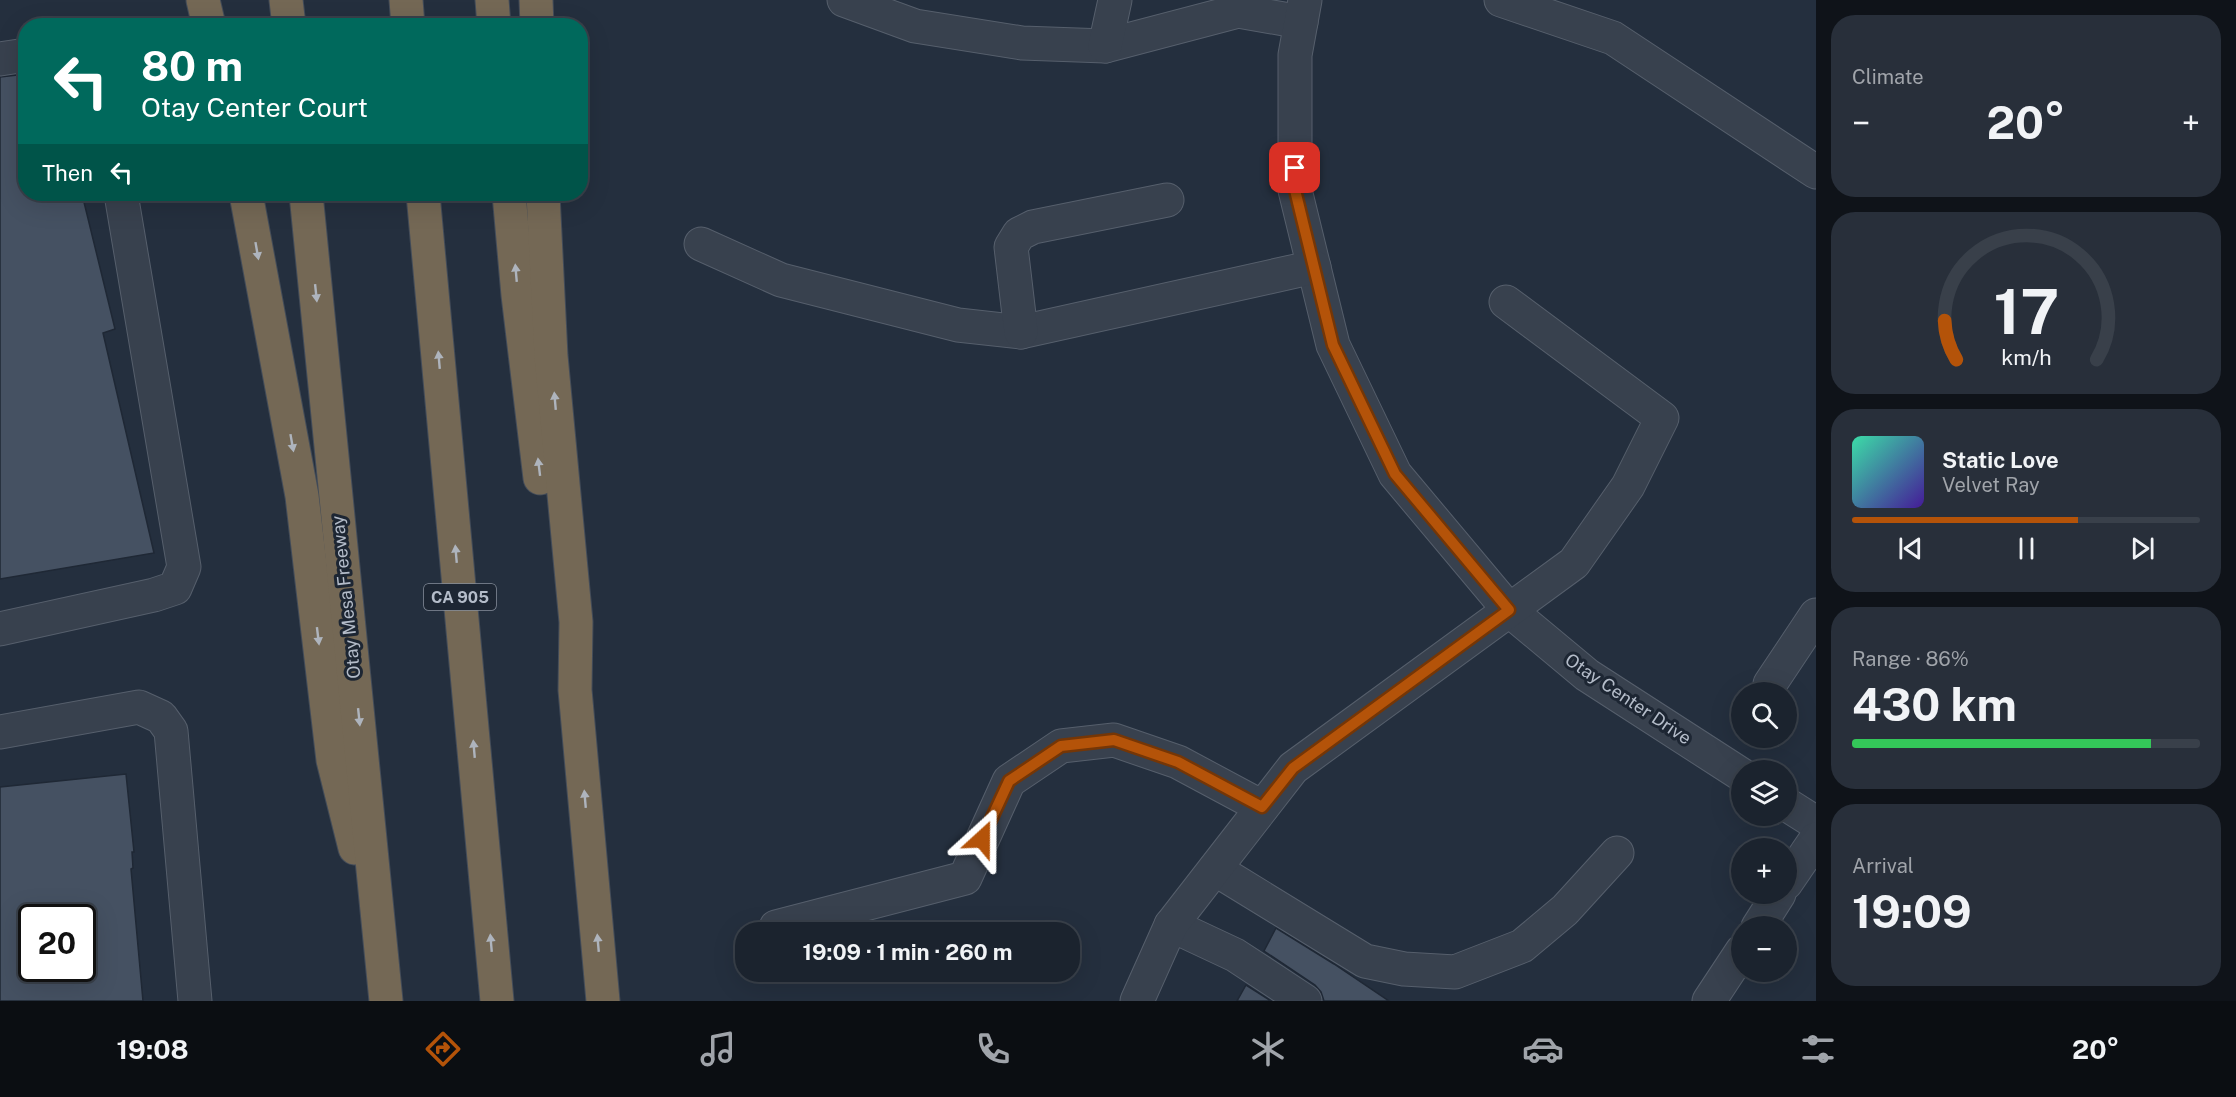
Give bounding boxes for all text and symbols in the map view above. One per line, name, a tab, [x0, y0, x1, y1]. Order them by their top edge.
text: 80 m	[141, 41, 243, 90]
icon: left	[42, 42, 120, 120]
text: Climate	[1852, 65, 1924, 89]
text: Otay Center Court	[141, 91, 368, 123]
text: 20°	[1987, 96, 2065, 149]
text: −	[1852, 104, 1870, 142]
text: +	[2182, 104, 2200, 142]
pin	[1269, 142, 1320, 193]
icon: arrive	[1278, 151, 1311, 184]
icon: left	[105, 156, 138, 189]
text: Then	[42, 160, 93, 186]
one-way arrow	[253, 242, 262, 261]
one-way arrow	[511, 264, 521, 283]
text: 17	[1993, 275, 2059, 348]
one-way arrow	[311, 284, 321, 303]
text: km/h	[2001, 346, 2051, 371]
one-way arrow	[434, 351, 444, 370]
one-way arrow	[550, 392, 560, 411]
one-way arrow	[288, 433, 297, 452]
text: Static Love	[1942, 447, 2059, 473]
one-way arrow	[534, 457, 544, 476]
text: Velvet Ray	[1942, 473, 2040, 497]
street label: Otay Mesa Freeway	[326, 514, 365, 680]
icon: previous	[1894, 532, 1927, 565]
icon: pause	[2010, 532, 2043, 565]
icon: next	[2126, 532, 2159, 565]
one-way arrow	[451, 545, 461, 564]
road number: CA 905	[424, 584, 496, 610]
one-way arrow	[314, 627, 323, 646]
text: Range · 86%	[1852, 647, 1969, 671]
street label: Otay Center Drive	[1561, 649, 1695, 749]
text: 430 km	[1852, 678, 2017, 731]
map controls	[1731, 682, 1797, 982]
button: search	[1731, 682, 1797, 748]
one-way arrow	[354, 708, 364, 727]
one-way arrow	[469, 739, 479, 758]
button: layers	[1731, 760, 1797, 826]
one-way arrow	[580, 789, 590, 808]
position arrow	[950, 807, 1014, 871]
button: +	[1731, 838, 1797, 904]
text: Arrival	[1852, 854, 1914, 878]
text: 19:09	[1852, 885, 1972, 938]
speed limit sign: 20	[18, 904, 96, 982]
button: −	[1731, 916, 1797, 982]
one-way arrow	[486, 933, 496, 952]
one-way arrow	[593, 933, 602, 952]
text: 19:09 · 1 min · 260 m	[803, 939, 1012, 965]
icon: directions	[422, 1028, 464, 1070]
icon: music	[697, 1028, 739, 1070]
icon: phone	[972, 1028, 1014, 1070]
icon: climate	[1247, 1028, 1289, 1070]
icon: car	[1522, 1028, 1564, 1070]
icon: filters	[1797, 1028, 1839, 1070]
text: 19:08	[117, 1033, 189, 1065]
text: 20°	[2072, 1033, 2119, 1065]

